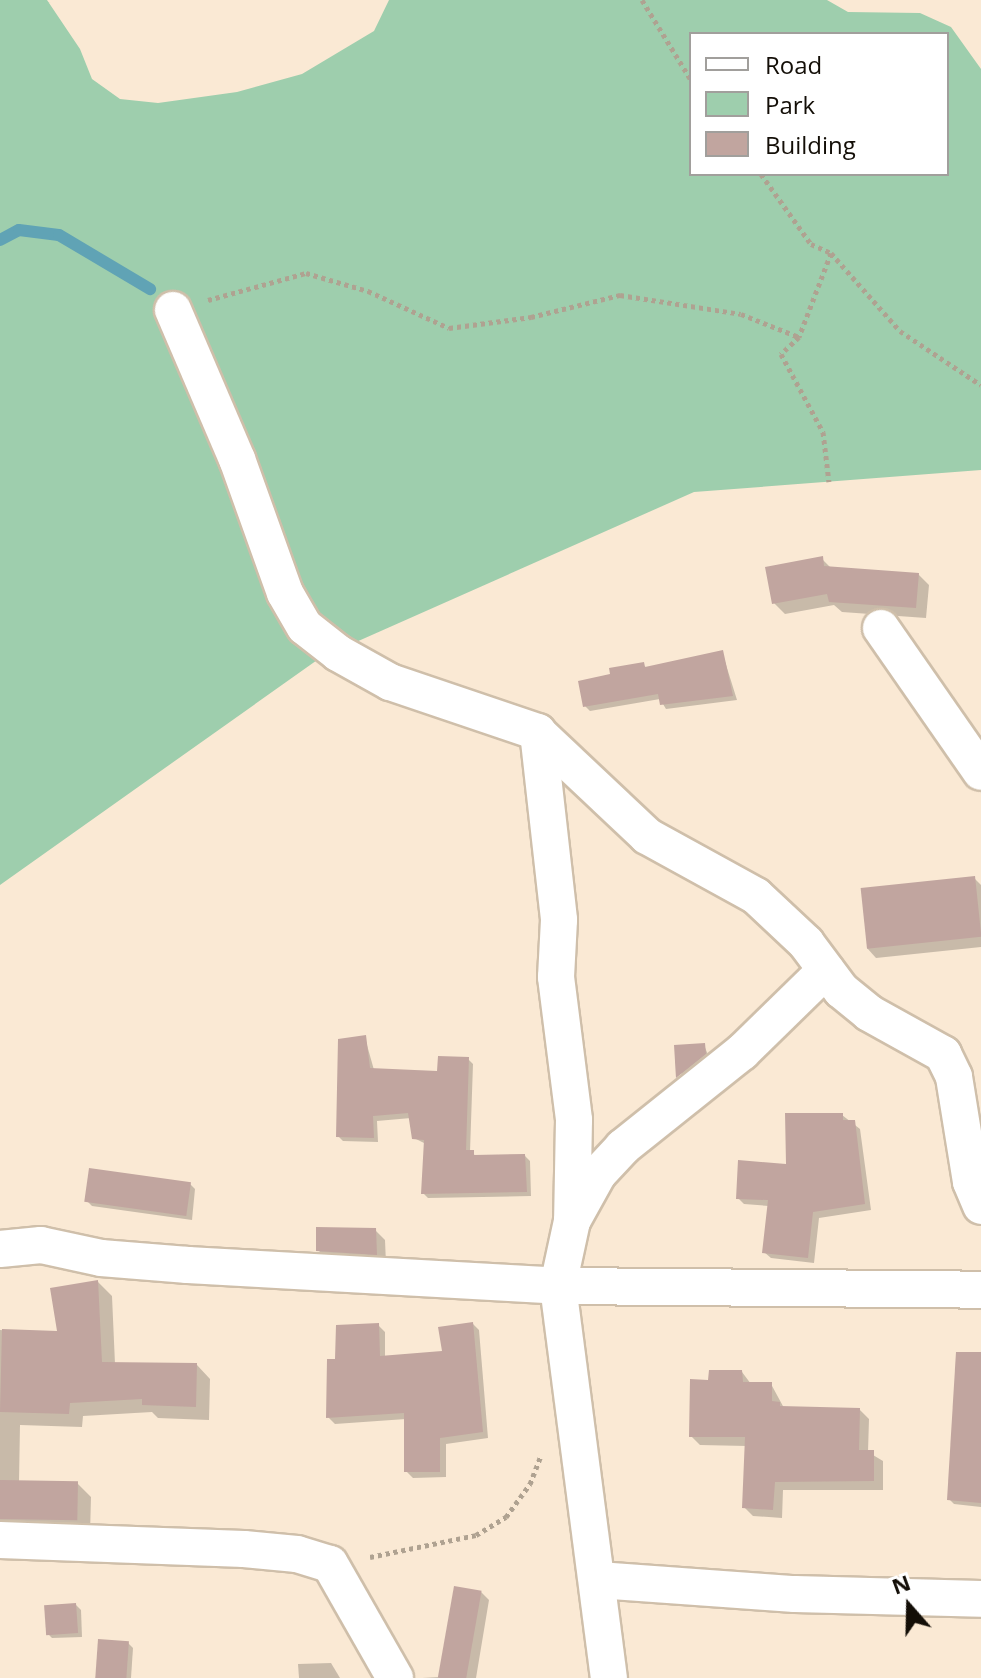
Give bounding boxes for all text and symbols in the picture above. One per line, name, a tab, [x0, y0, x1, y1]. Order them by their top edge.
legend	[689, 32, 949, 176]
text: Road	[765, 48, 822, 81]
text: Park	[765, 88, 815, 121]
text: Building	[765, 128, 856, 161]
north arrow	[869, 1566, 949, 1646]
text: N	[887, 1566, 914, 1601]

